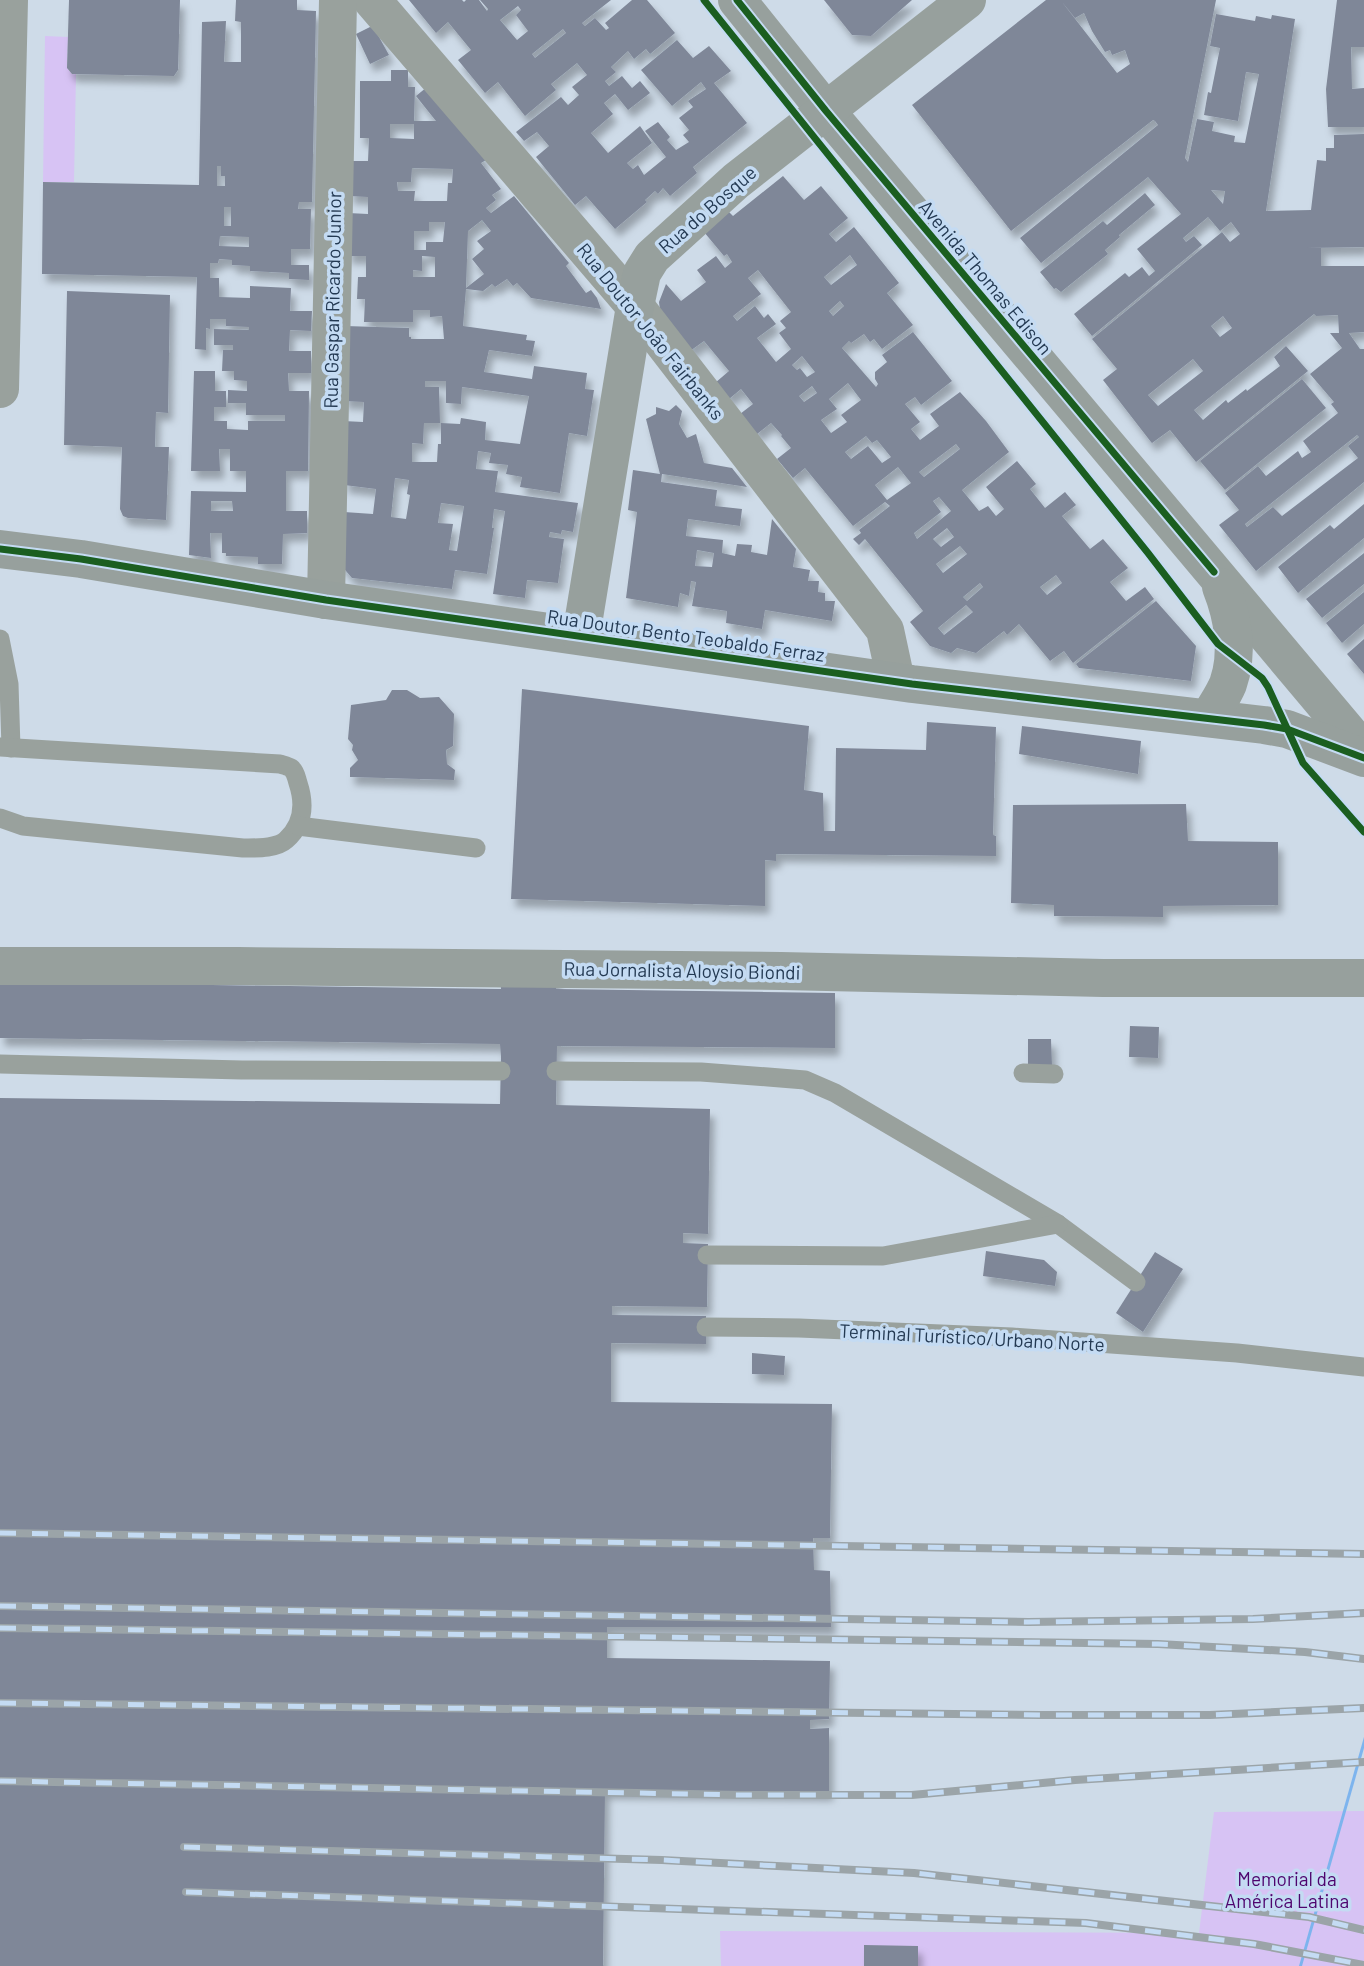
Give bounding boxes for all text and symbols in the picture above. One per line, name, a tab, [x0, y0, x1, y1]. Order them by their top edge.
street label: Rua do Bosque	[653, 160, 761, 258]
street label: Rua Gaspar Ricardo Junior	[319, 191, 345, 409]
street label: Avenida Thomas Edison	[915, 195, 1057, 359]
street label: Rua Doutor João Fairbanks	[573, 238, 729, 424]
street label: Rua Doutor Bento Teobaldo Ferraz	[546, 604, 826, 666]
street label: Rua Jornalista Aloysio Biondi	[563, 956, 801, 984]
street label: Terminal Turístico/Urbano Norte	[839, 1319, 1105, 1355]
park label: Memorial da América Latina	[1225, 1867, 1349, 1912]

